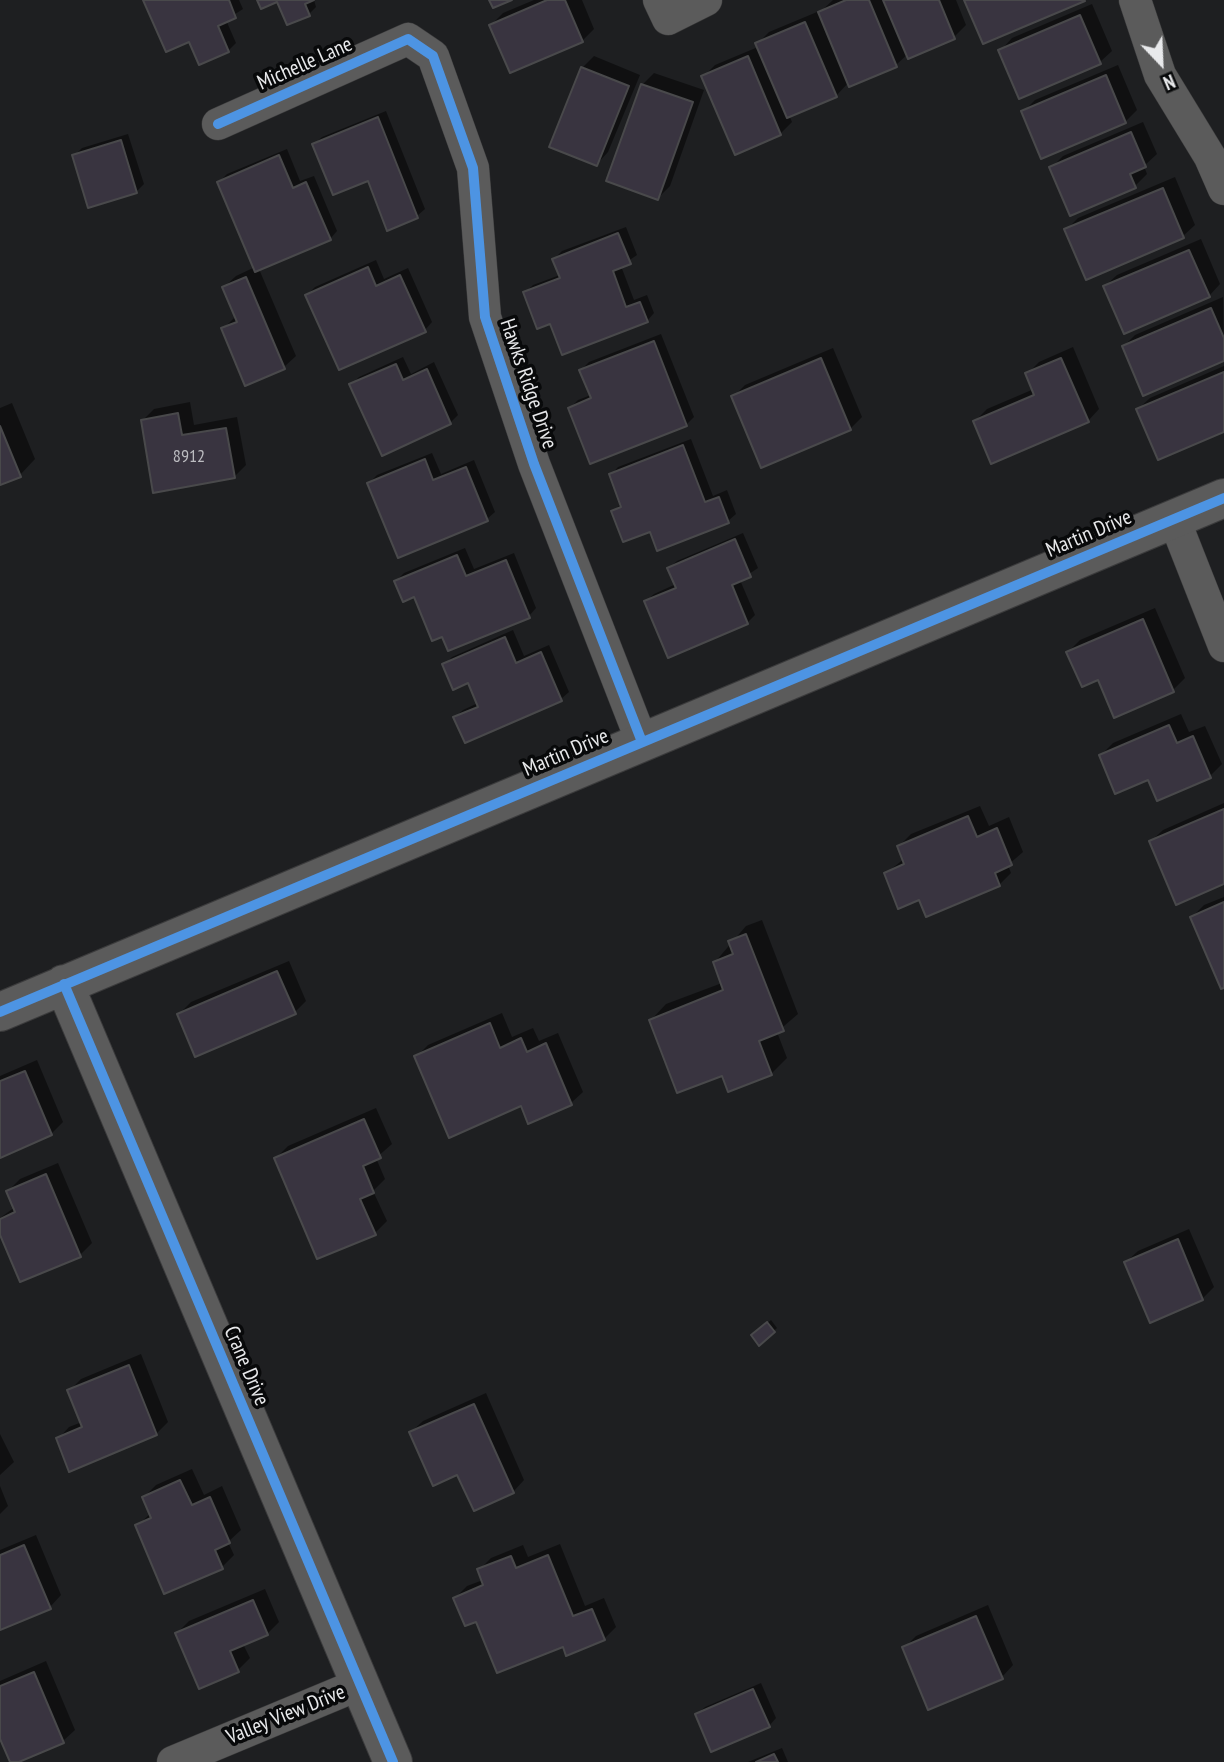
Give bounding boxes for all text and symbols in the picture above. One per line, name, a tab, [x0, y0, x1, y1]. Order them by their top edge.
north arrow	[1126, 28, 1196, 98]
street label: Michelle Lane	[254, 32, 356, 96]
text: N	[1160, 69, 1179, 95]
street label: Hawks Ridge Drive	[494, 316, 562, 452]
house number: 8912	[173, 446, 205, 468]
street label: Martin Drive	[1043, 505, 1135, 563]
street label: Martin Drive	[520, 724, 612, 782]
street label: Crane Drive	[218, 1322, 274, 1410]
street label: Valley View Drive	[223, 1680, 349, 1750]

